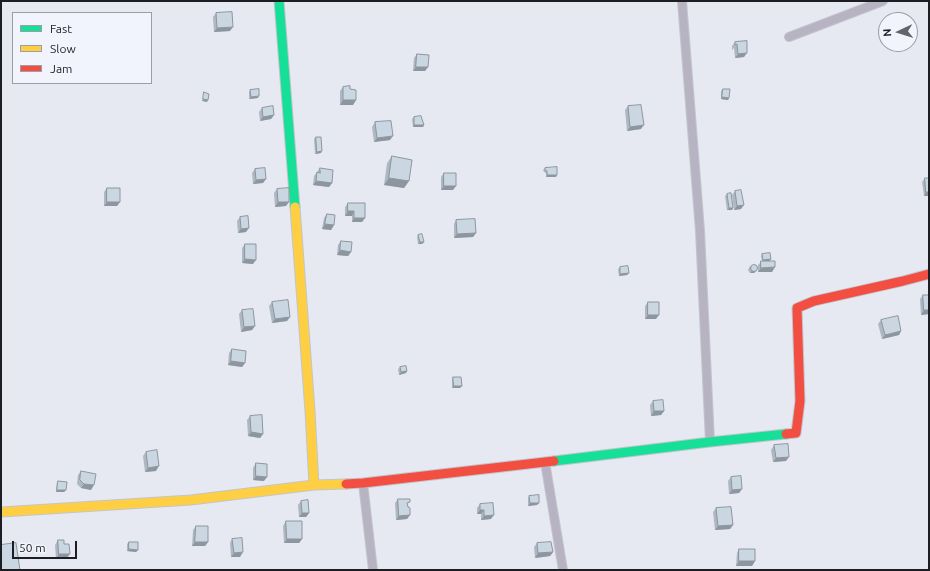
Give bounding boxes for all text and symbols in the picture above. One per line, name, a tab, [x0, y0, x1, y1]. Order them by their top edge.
legend	[12, 12, 152, 84]
north arrow	[878, 12, 918, 52]
text: Fast	[50, 22, 72, 35]
text: N	[881, 28, 893, 37]
text: Slow	[50, 42, 76, 55]
text: Jam	[50, 62, 72, 75]
scale bar	[14, 533, 79, 559]
text: 50 m	[19, 541, 46, 554]

